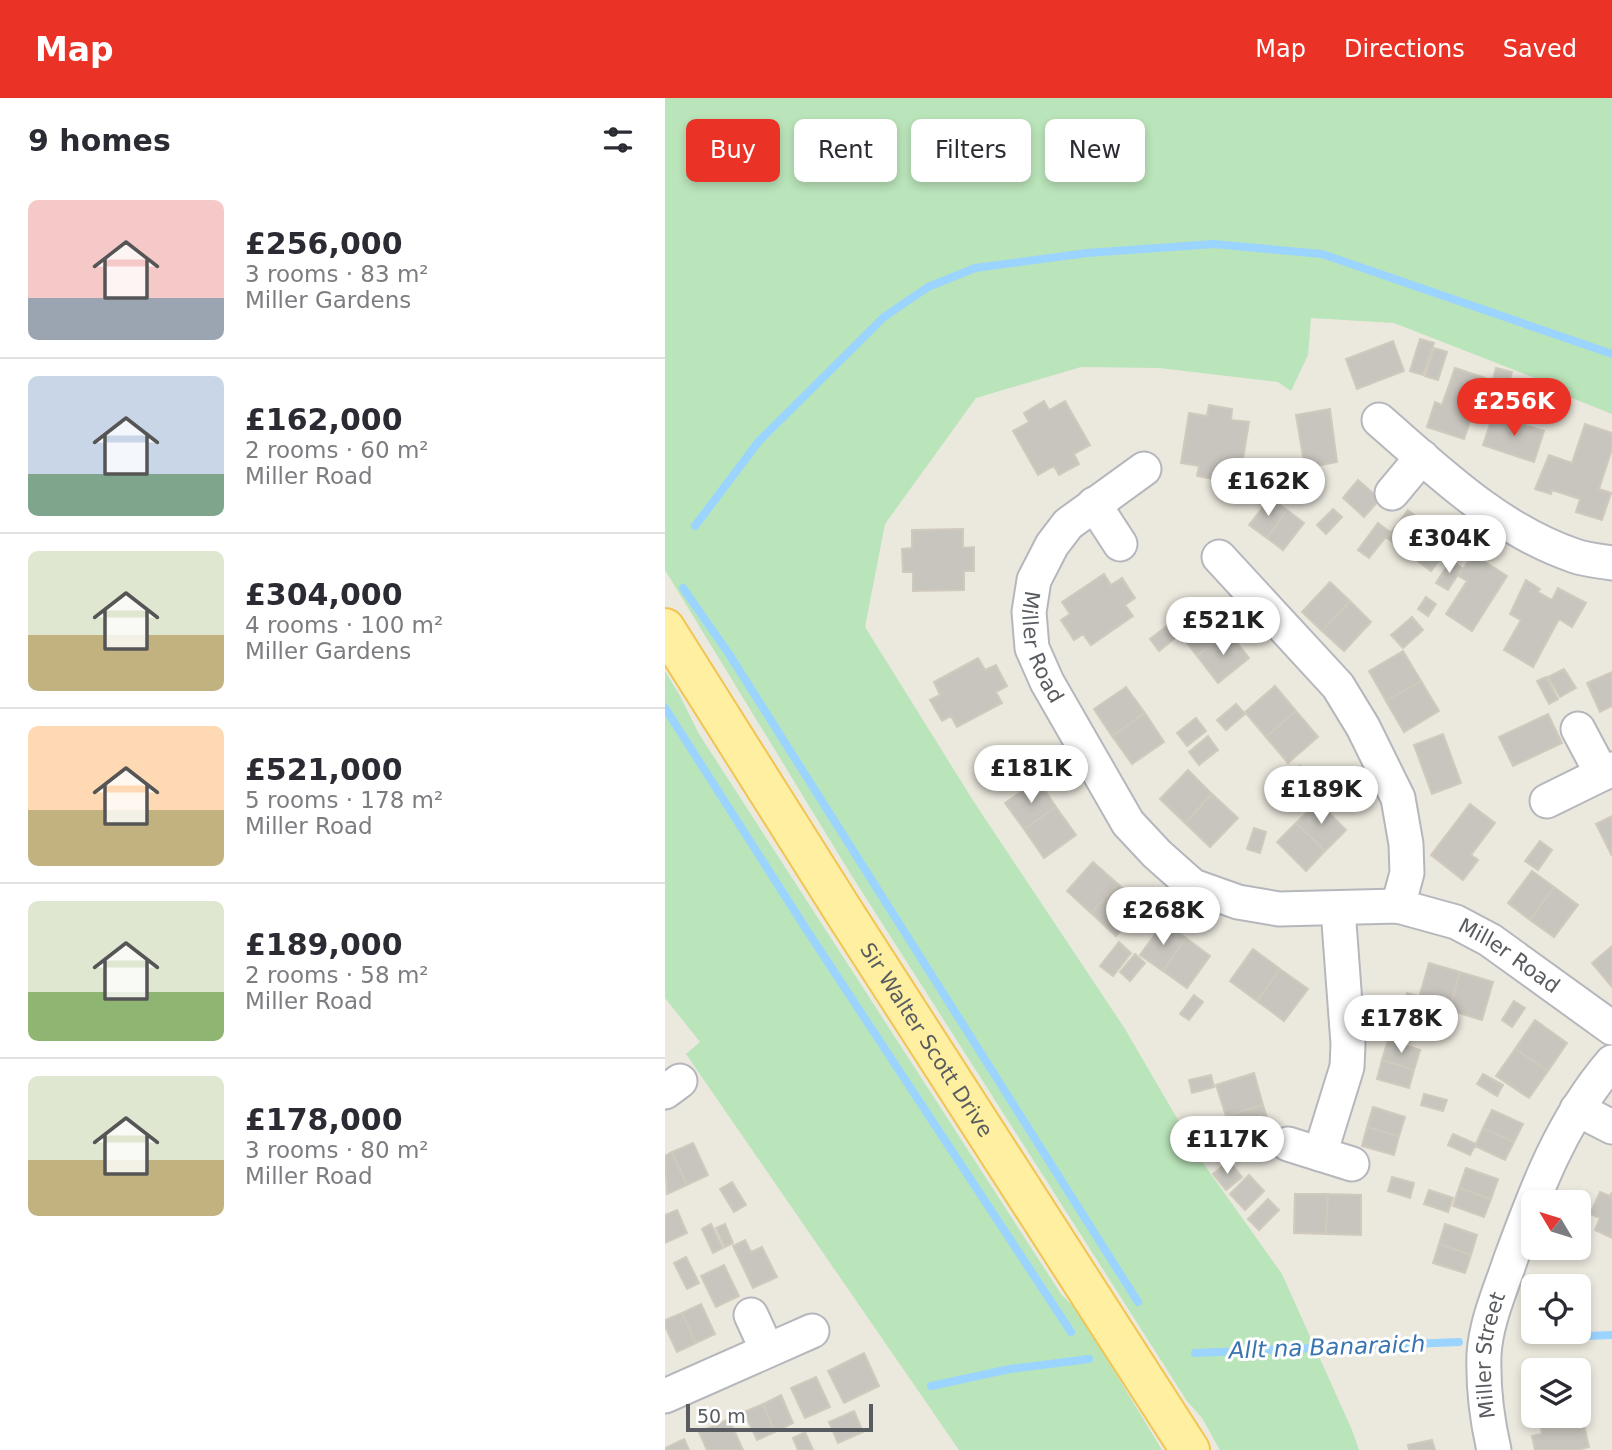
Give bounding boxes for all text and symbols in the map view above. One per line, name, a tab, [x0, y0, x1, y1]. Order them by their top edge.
text: Map	[35, 30, 114, 69]
text: Map	[1255, 35, 1306, 63]
text: Directions	[1344, 35, 1465, 63]
text: Saved	[1503, 35, 1577, 63]
chip: Buy	[686, 119, 780, 182]
chip: Rent	[794, 119, 897, 182]
chip: Filters	[911, 119, 1031, 182]
chip: New	[1045, 119, 1145, 182]
icon: filters	[599, 121, 637, 159]
text: 9 homes	[28, 123, 171, 158]
text: £256,000	[245, 226, 403, 261]
icon: home	[84, 228, 168, 312]
text: 3 rooms · 83 m²	[245, 261, 429, 287]
text: Miller Gardens	[245, 287, 411, 313]
pin: £256K	[1465, 378, 1563, 438]
text: £256K	[1473, 388, 1555, 414]
text: £162,000	[245, 402, 403, 437]
icon: home	[84, 404, 168, 488]
text: 2 rooms · 60 m²	[245, 437, 429, 463]
pin: £162K	[1219, 458, 1317, 518]
text: Miller Road	[245, 463, 373, 489]
text: £162K	[1227, 468, 1309, 494]
pin: £304K	[1400, 516, 1498, 575]
text: £304K	[1408, 525, 1490, 551]
text: £304,000	[245, 577, 403, 612]
icon: home	[84, 579, 168, 663]
street label: Miller Road	[1017, 589, 1068, 707]
pin: £521K	[1174, 598, 1272, 657]
text: £521K	[1182, 607, 1264, 633]
text: 4 rooms · 100 m²	[245, 612, 443, 638]
text: Miller Gardens	[245, 638, 411, 664]
pin: £181K	[982, 746, 1080, 805]
text: £521,000	[245, 752, 403, 787]
icon: home	[84, 754, 168, 838]
text: £181K	[990, 755, 1072, 781]
pin: £189K	[1272, 766, 1370, 826]
text: £189K	[1280, 776, 1362, 802]
text: 5 rooms · 178 m²	[245, 787, 443, 813]
text: Miller Road	[245, 813, 373, 839]
pin: £268K	[1114, 888, 1212, 947]
text: £268K	[1122, 897, 1204, 923]
street label: Miller Road	[1454, 914, 1564, 998]
text: £189,000	[245, 927, 403, 962]
icon: home	[84, 929, 168, 1013]
street label: Sir Walter Scott Drive	[855, 939, 998, 1142]
text: 2 rooms · 58 m²	[245, 962, 429, 988]
text: Miller Road	[245, 988, 373, 1014]
pin: £178K	[1352, 996, 1450, 1055]
text: £178K	[1360, 1005, 1442, 1031]
text: £178,000	[245, 1102, 403, 1137]
icon: home	[84, 1104, 168, 1188]
pin: £117K	[1178, 1116, 1276, 1176]
text: £117K	[1186, 1126, 1268, 1152]
text: 3 rooms · 80 m²	[245, 1137, 429, 1163]
text: Miller Road	[245, 1163, 373, 1189]
north arrow	[1521, 1190, 1591, 1260]
map controls	[1521, 1190, 1591, 1428]
button: locate	[1521, 1274, 1591, 1344]
street label: Miller Street	[1472, 1289, 1510, 1420]
water label: Allt na Banaraich	[1226, 1331, 1426, 1363]
button: layers	[1521, 1358, 1591, 1428]
scale bar	[686, 1401, 873, 1433]
text: 50 m	[697, 1405, 746, 1427]

